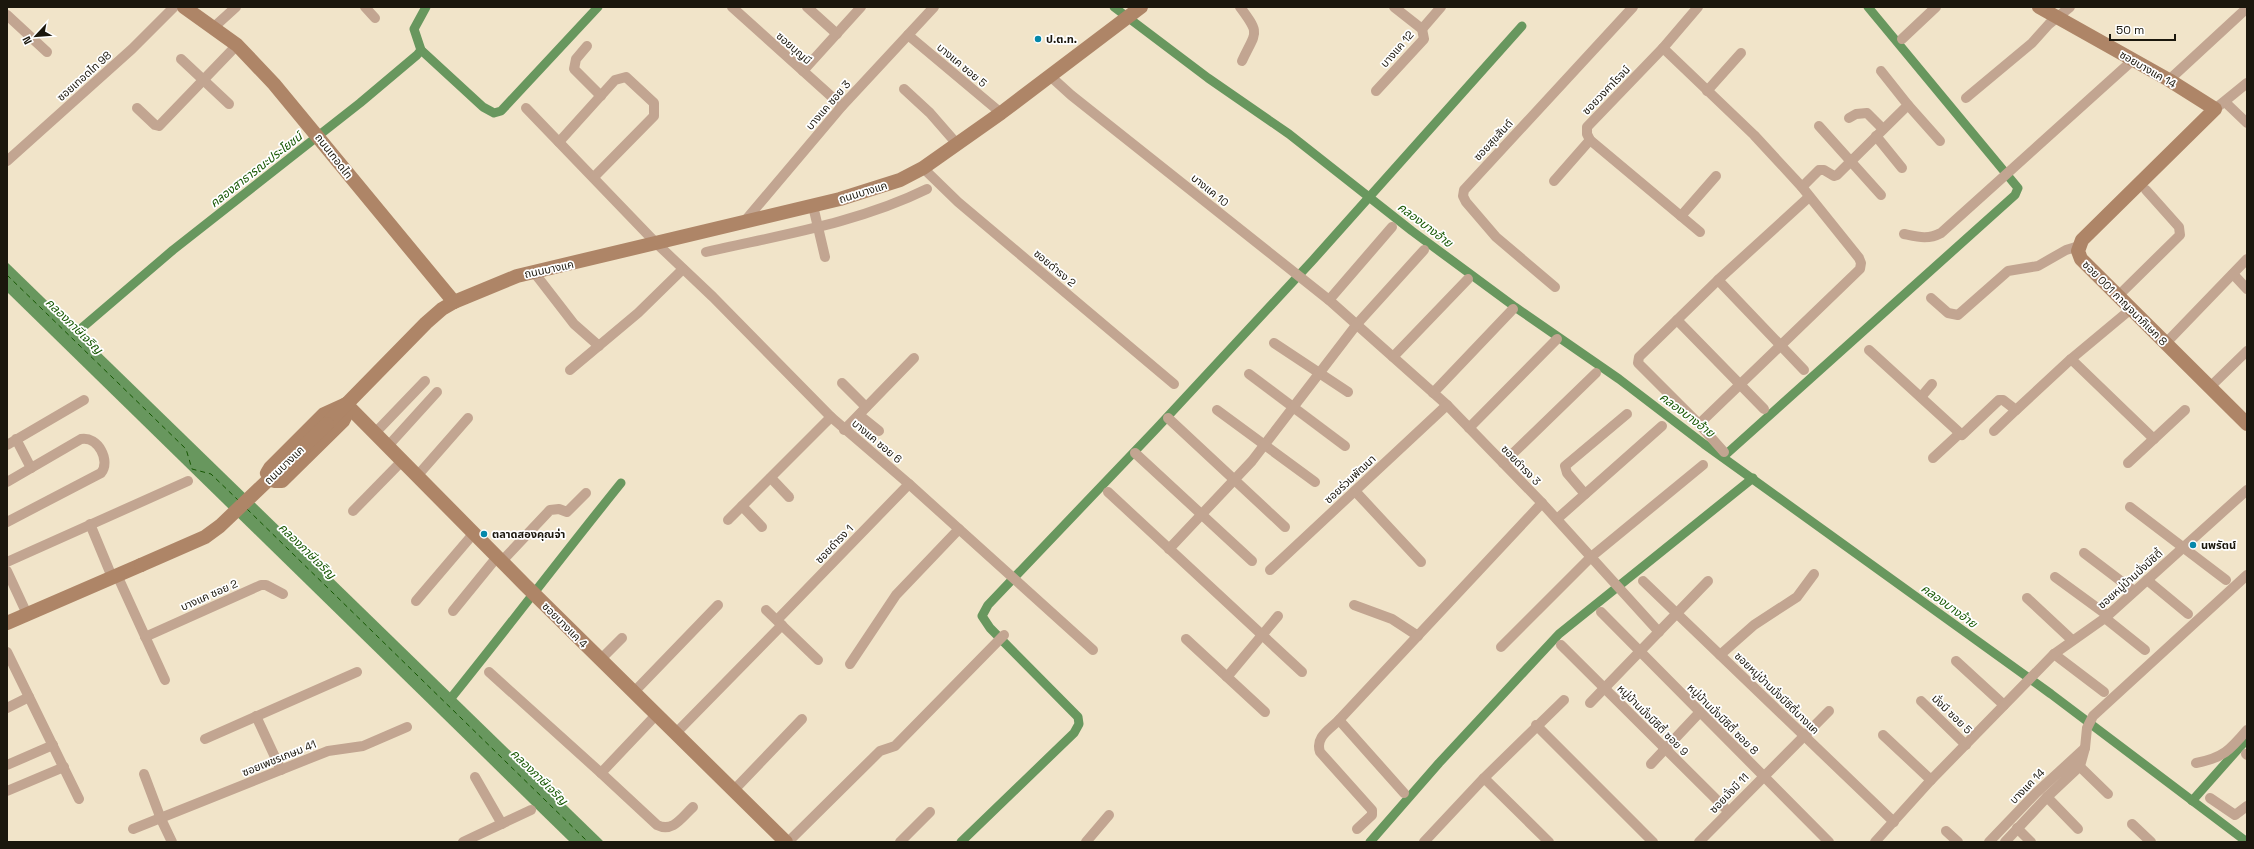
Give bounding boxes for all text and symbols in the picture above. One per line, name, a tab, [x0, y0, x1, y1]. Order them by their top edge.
north arrow	[16, 16, 56, 56]
scale bar	[2110, 16, 2175, 42]
text: 50 m	[2116, 22, 2144, 38]
street label: บางแค 12	[1377, 28, 1417, 70]
street label: ซอยบุญมี	[773, 29, 815, 67]
place label: ป.ต.ท.	[1046, 32, 1077, 46]
text: N	[19, 34, 35, 47]
marker: ป.ต.ท.	[1033, 34, 1043, 44]
street label: บางแค ซอย 5	[934, 40, 990, 90]
street label: ซอยบางแค 14	[2117, 47, 2179, 91]
street label: ซอยเทอดไท 98	[54, 48, 114, 104]
street label: ซอยวงศาโรจน์	[1579, 63, 1633, 117]
street label: บางแค ซอย 3	[803, 77, 854, 133]
street label: ซอยสุขสันต์	[1470, 116, 1516, 164]
water label: คลองสาธารณะประโยชน์	[207, 128, 307, 211]
street label: ถนนเทอดไท	[312, 131, 356, 181]
street label: บางแค 10	[1188, 171, 1232, 209]
street label: ถนนบางแค	[837, 178, 889, 206]
water label: คลองบางอ้าย	[1394, 199, 1456, 251]
street label: ซอยดำรง 2	[1031, 246, 1079, 290]
street label: ถนนบางแค	[523, 257, 575, 281]
street label: ซอย 001 กาญจนาภิเษก 8	[2080, 258, 2171, 349]
water label: คลองภาษีเจริญ	[42, 295, 107, 358]
water label: คลองบางอ้าย	[1656, 389, 1718, 441]
street label: บางแค ซอย 6	[849, 416, 905, 466]
street label: ซอยดำรง 3	[1498, 442, 1544, 488]
street label: ถนนบางแค	[261, 443, 307, 487]
street label: ซอยร่วมพัฒนา	[1321, 452, 1379, 506]
water label: คลองภาษีเจริญ	[275, 520, 340, 583]
street label: ซอยดำรง 1	[812, 522, 856, 566]
place label: ตลาดสองคุณจ่า	[492, 527, 566, 541]
marker: ตลาดสองคุณจ่า	[479, 529, 489, 539]
place label: นพรัตน์	[2201, 538, 2236, 552]
marker: นพรัตน์	[2188, 540, 2198, 550]
street label: ซอยหมู่บ้านมั่งมีซิตี้	[2094, 545, 2165, 612]
street label: บางแค ซอย 2	[178, 576, 240, 614]
water label: คลองบางอ้าย	[1918, 580, 1981, 632]
street label: ซอยบางแค 4	[539, 599, 591, 651]
street label: ซอยหมู่บ้านมั่งมีซิตี้บางแค	[1732, 648, 1823, 737]
street label: หมู่บ้านมั่งมีซิตี้ ซอย 8	[1684, 680, 1762, 758]
street label: หมู่บ้านมั่งมีซิตี้ ซอย 9	[1614, 681, 1692, 759]
street label: มั่งมี ซอย 5	[1929, 691, 1976, 737]
street label: ซอยเพชรเกษม 41	[240, 737, 318, 779]
water label: คลองภาษีเจริญ	[507, 746, 572, 809]
street label: บางแค 14	[2006, 765, 2048, 807]
street label: ซอยมั่งมี 11	[1706, 770, 1752, 816]

